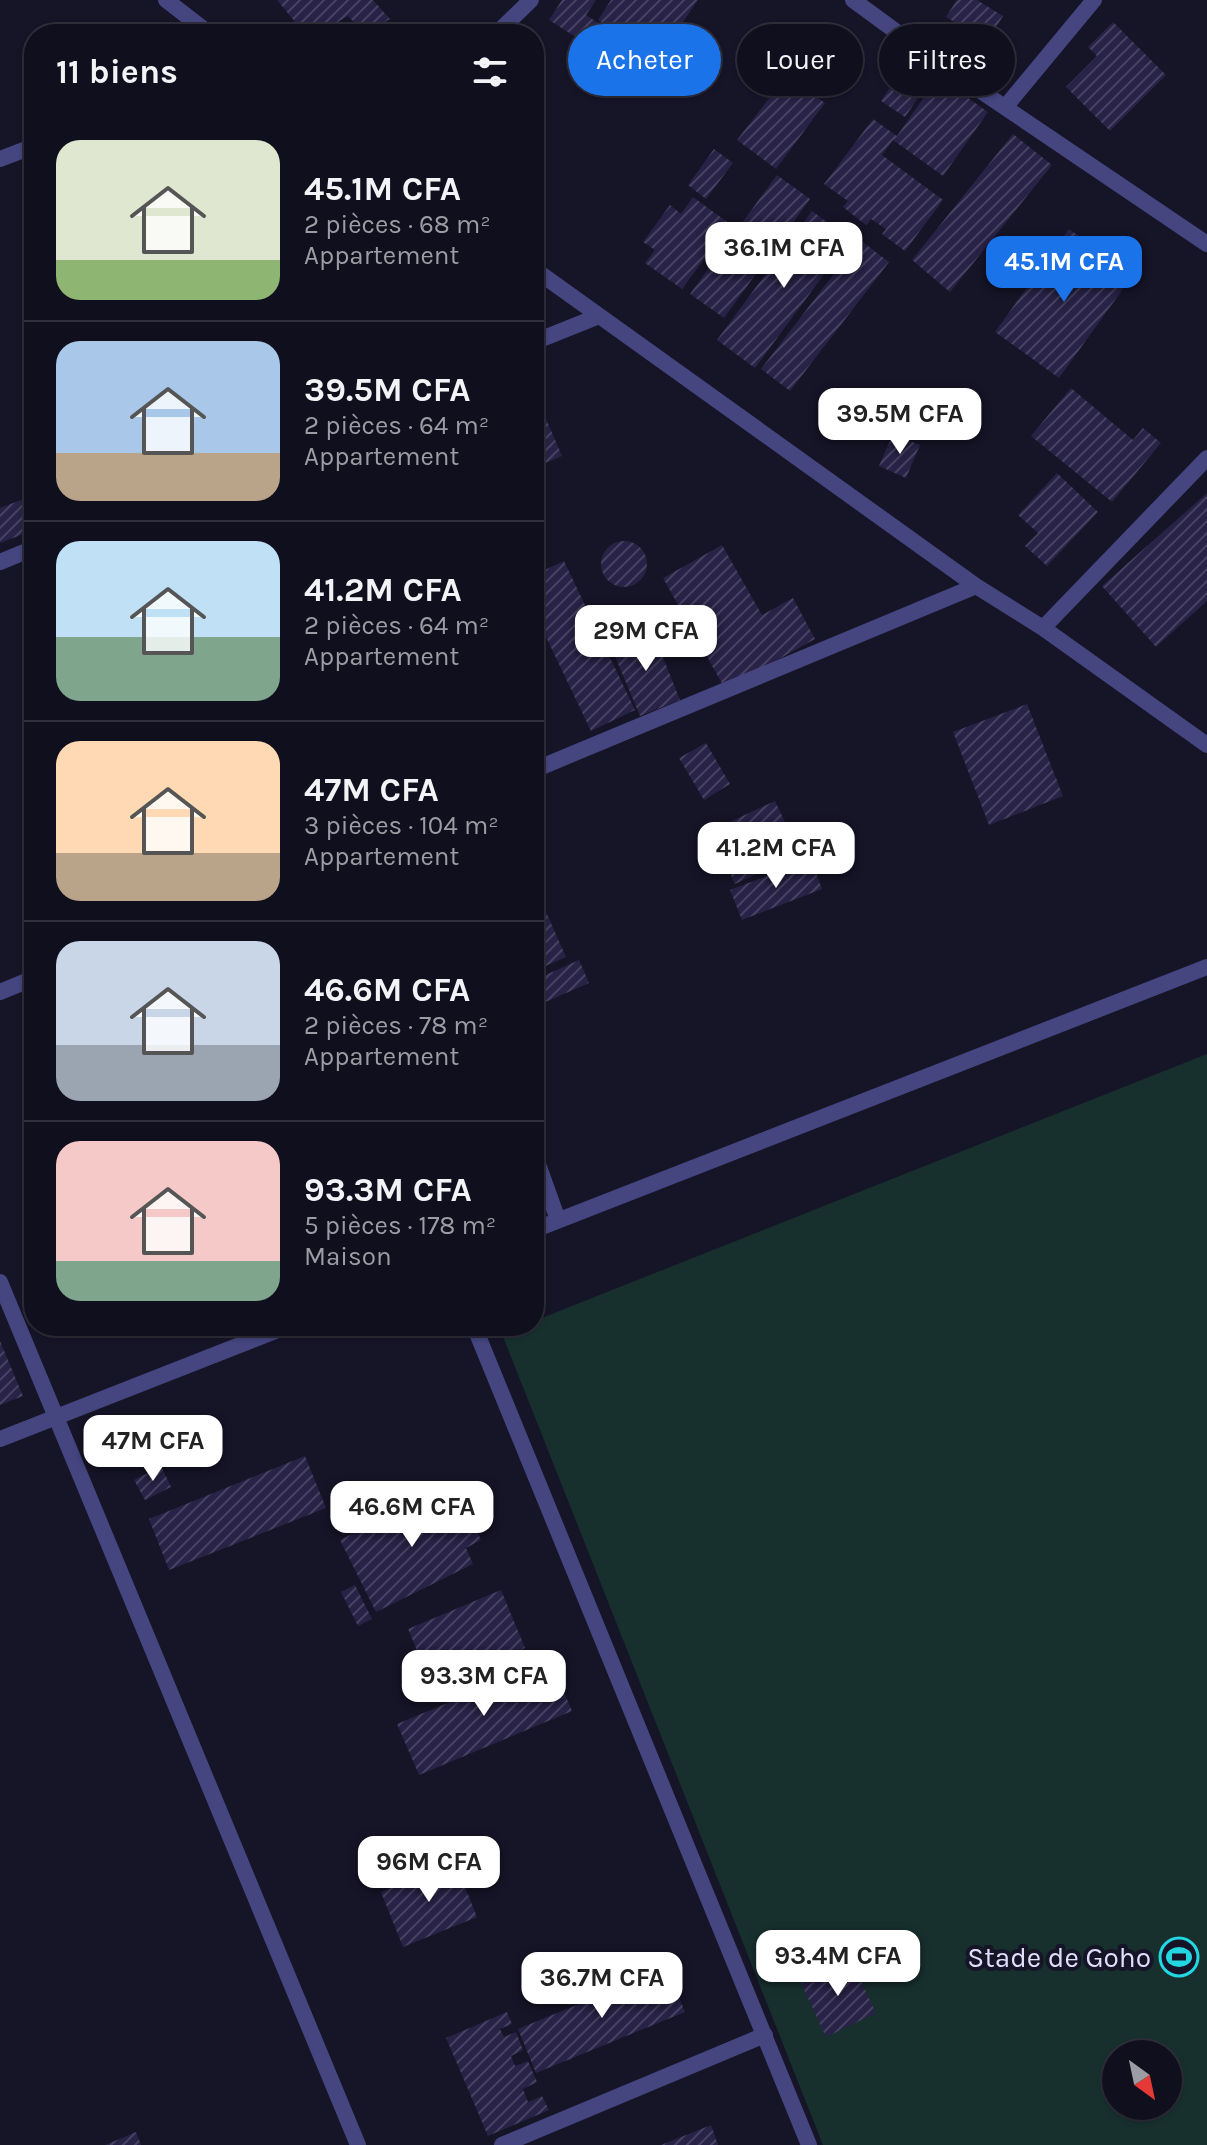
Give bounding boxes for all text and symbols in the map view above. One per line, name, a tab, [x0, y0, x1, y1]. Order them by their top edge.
chip: Acheter	[568, 24, 721, 96]
chip: Louer	[737, 24, 863, 96]
chip: Filtres	[879, 24, 1015, 96]
icon: filters	[468, 50, 512, 94]
text: 11 biens	[56, 52, 178, 92]
text: 45.1M CFA	[304, 169, 461, 209]
icon: home	[120, 172, 216, 268]
text: 2 pièces · 68 m²	[304, 209, 491, 240]
pin: 36.1M CFA	[692, 222, 876, 290]
text: 36.1M CFA	[723, 232, 845, 263]
pin: 45.1M CFA	[972, 236, 1156, 304]
text: Appartement	[304, 240, 459, 271]
text: 45.1M CFA	[1004, 246, 1124, 277]
text: 39.5M CFA	[304, 370, 471, 410]
icon: home	[120, 373, 216, 469]
pin: 39.5M CFA	[808, 388, 992, 456]
text: 39.5M CFA	[836, 398, 964, 429]
text: 2 pièces · 64 m²	[304, 410, 489, 441]
text: Appartement	[304, 441, 459, 472]
text: 41.2M CFA	[304, 570, 462, 610]
icon: home	[120, 573, 216, 669]
pin: 29M CFA	[572, 605, 720, 673]
text: 2 pièces · 64 m²	[304, 610, 489, 641]
text: 29M CFA	[593, 615, 699, 646]
text: Appartement	[304, 641, 459, 672]
text: 47M CFA	[304, 770, 439, 810]
icon: home	[120, 773, 216, 869]
text: 3 pièces · 104 m²	[304, 810, 499, 841]
pin: 41.2M CFA	[684, 822, 868, 890]
text: 41.2M CFA	[716, 832, 836, 863]
text: Appartement	[304, 841, 459, 872]
text: 46.6M CFA	[304, 970, 470, 1010]
icon: home	[120, 973, 216, 1069]
text: 2 pièces · 78 m²	[304, 1010, 488, 1041]
text: Appartement	[304, 1041, 459, 1072]
text: 93.3M CFA	[304, 1170, 472, 1210]
icon: home	[120, 1173, 216, 1269]
text: 5 pièces · 178 m²	[304, 1210, 496, 1241]
text: Maison	[304, 1241, 392, 1272]
pin: 47M CFA	[79, 1415, 227, 1483]
text: 47M CFA	[102, 1425, 204, 1456]
pin: 46.6M CFA	[320, 1481, 504, 1549]
text: 46.6M CFA	[348, 1491, 476, 1522]
pin: 93.3M CFA	[392, 1650, 576, 1718]
text: 93.3M CFA	[420, 1660, 548, 1691]
pin: 96M CFA	[355, 1836, 503, 1904]
text: 96M CFA	[376, 1846, 482, 1877]
pin: 93.4M CFA	[746, 1930, 930, 1998]
sports icon: Stade de Goho	[1158, 1936, 1200, 1978]
text: 93.4M CFA	[774, 1940, 902, 1971]
place label: Stade de Goho	[967, 1941, 1151, 1974]
pin: 36.7M CFA	[510, 1952, 694, 2020]
text: 36.7M CFA	[539, 1962, 665, 1993]
north arrow	[1102, 2040, 1182, 2120]
map controls	[1102, 2040, 1182, 2120]

